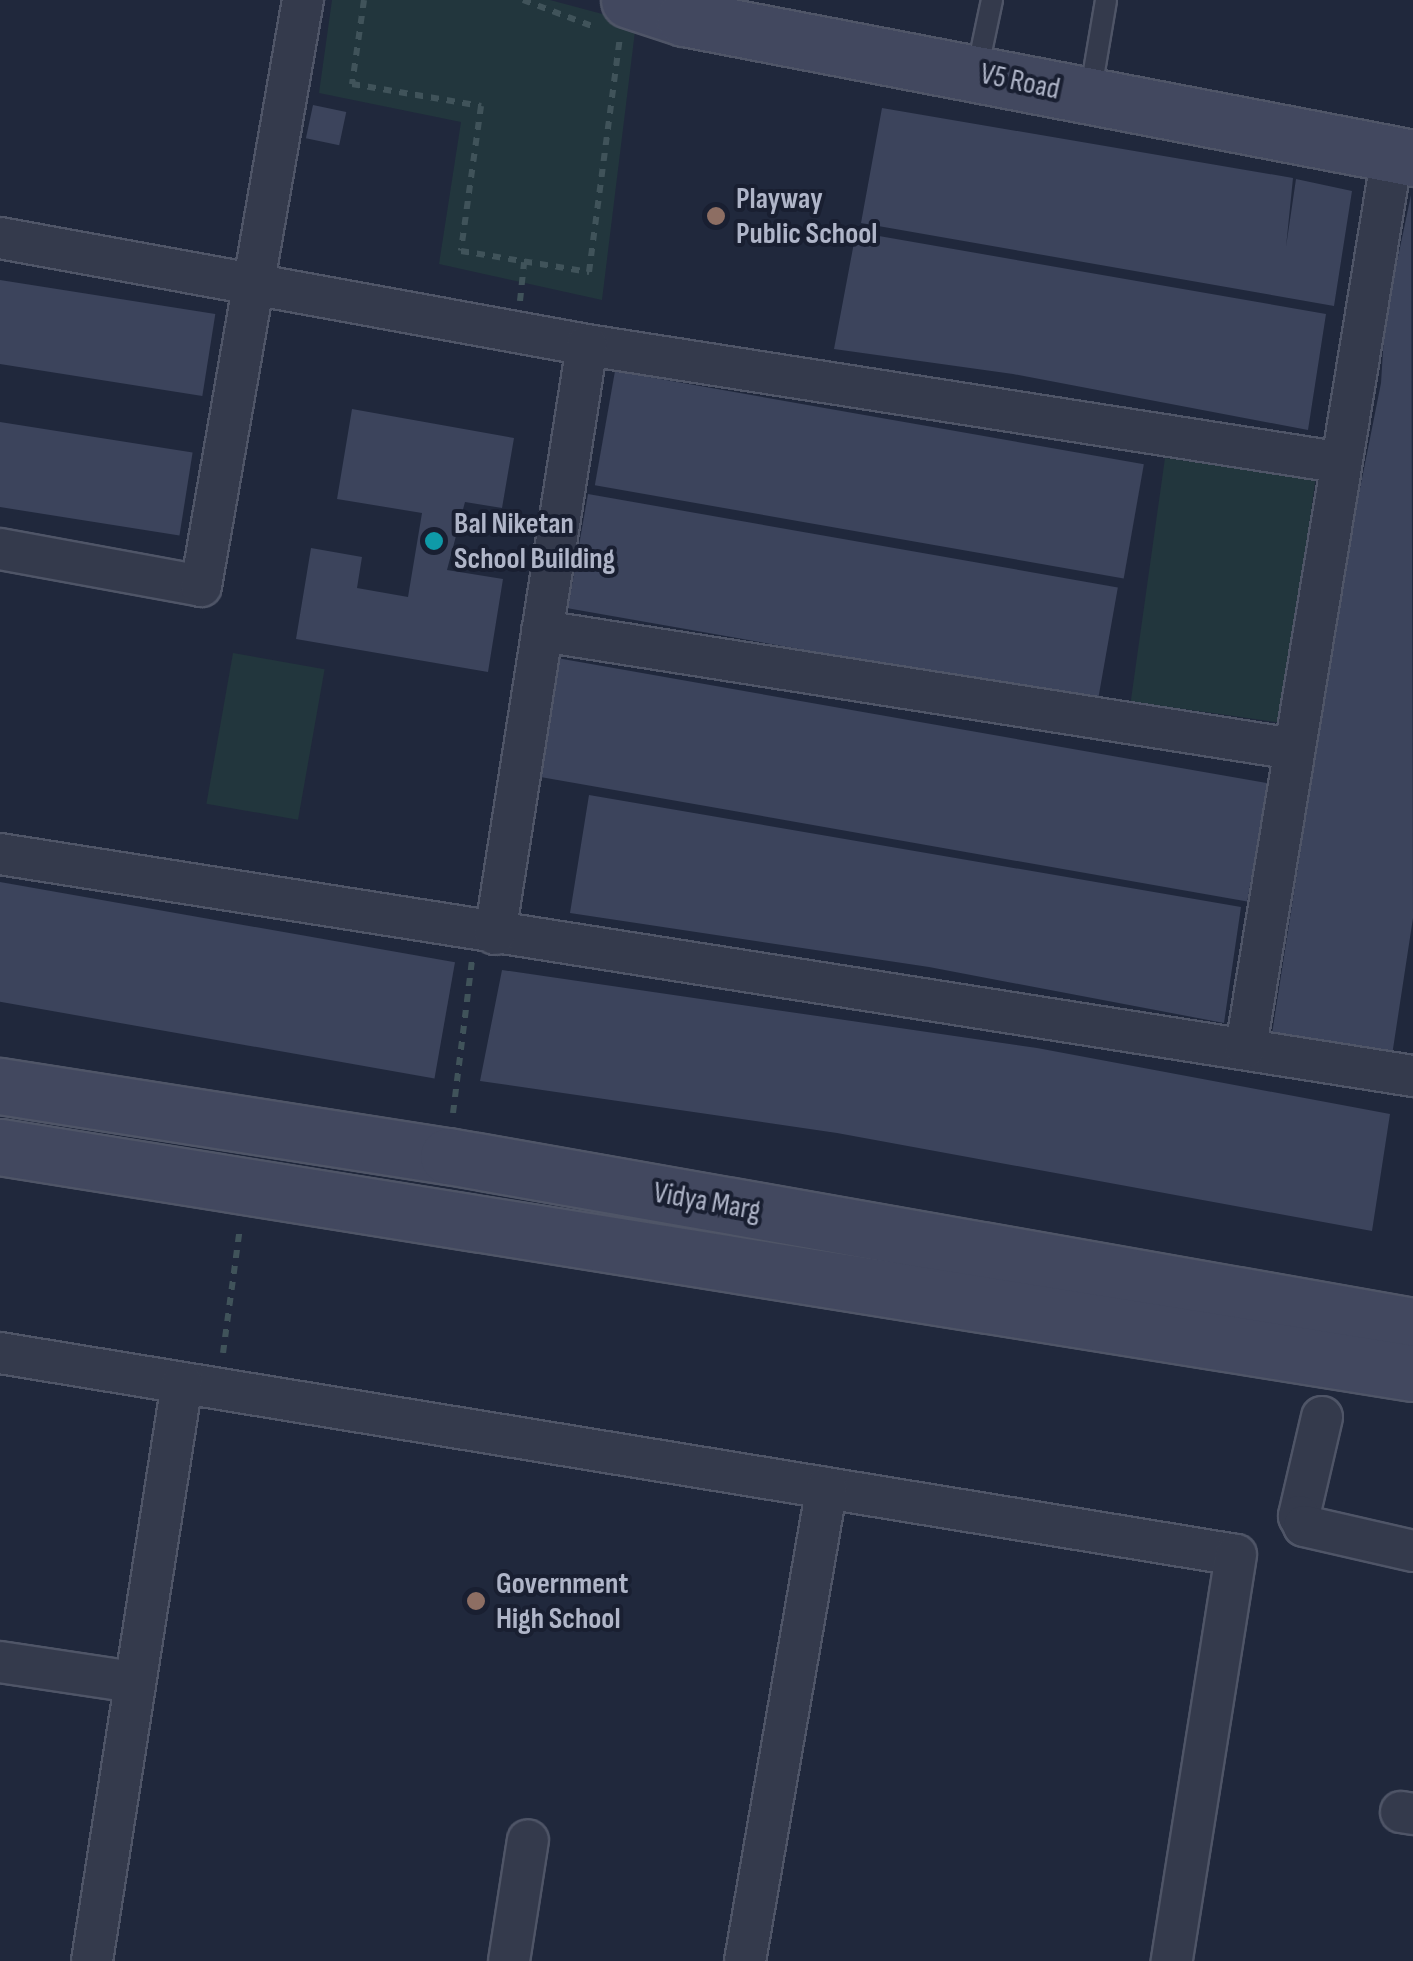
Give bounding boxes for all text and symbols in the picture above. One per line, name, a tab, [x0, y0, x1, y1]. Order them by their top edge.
street label: V5 Road	[977, 56, 1063, 108]
place label: Playway Public School	[736, 181, 877, 252]
marker: Playway Public School	[705, 205, 727, 227]
place label: Bal Niketan School Building	[454, 506, 615, 576]
marker: Bal Niketan School Building	[423, 530, 445, 552]
street label: Vidya Marg	[651, 1175, 763, 1229]
place label: Government High School	[496, 1566, 628, 1636]
marker: Government High School	[465, 1590, 487, 1612]

